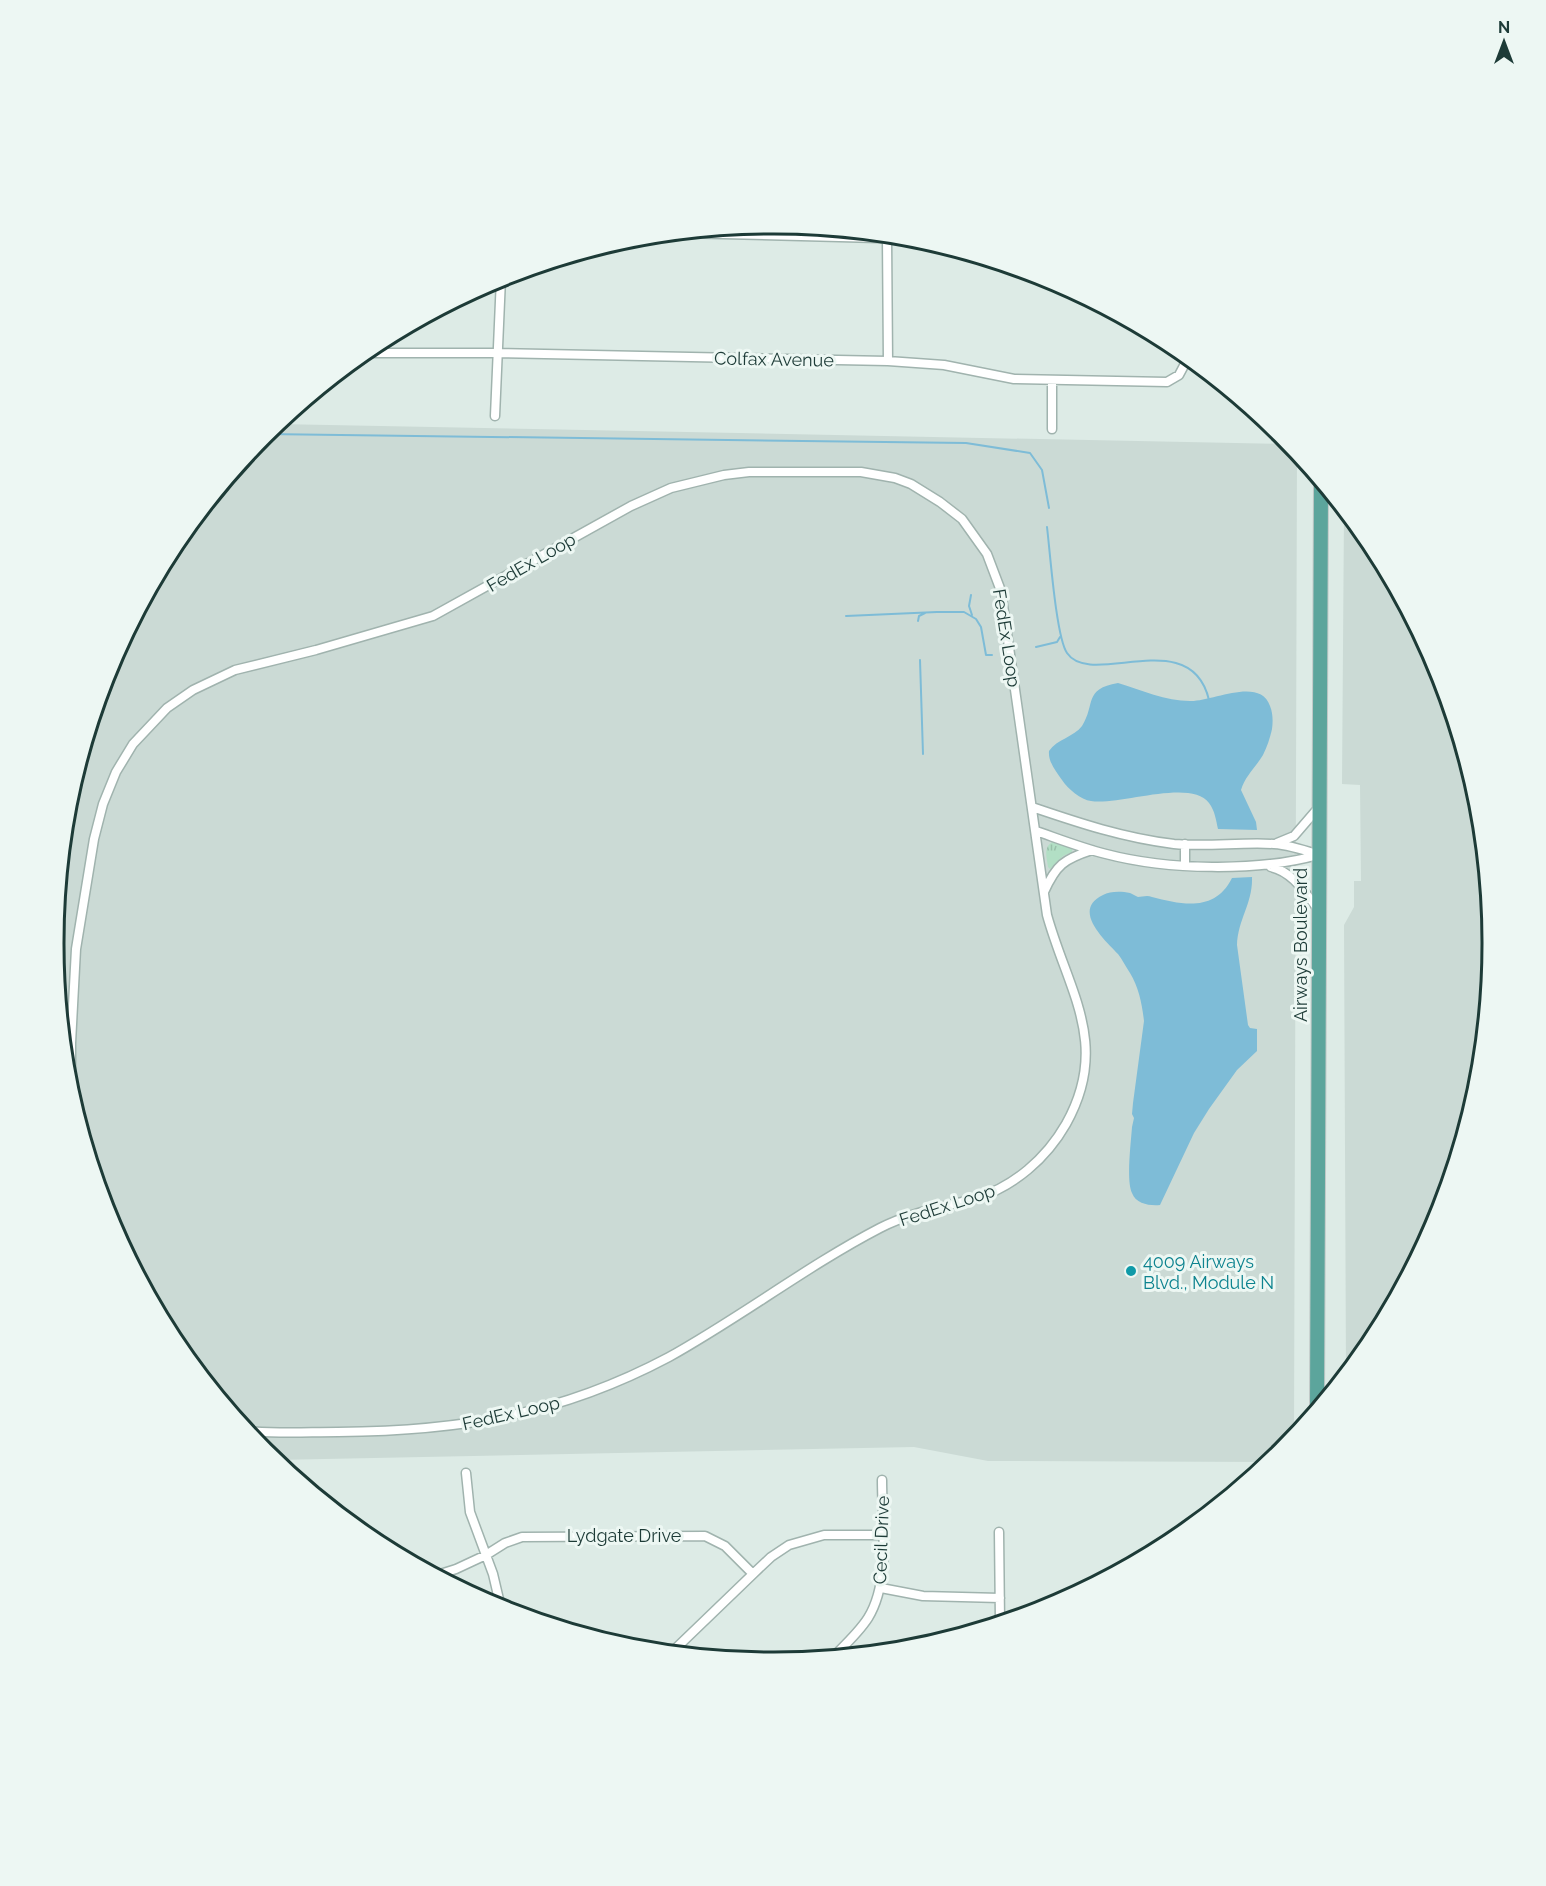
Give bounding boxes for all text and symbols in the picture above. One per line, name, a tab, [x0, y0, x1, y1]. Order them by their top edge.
north arrow	[1474, 12, 1534, 72]
text: N	[1498, 18, 1510, 37]
street label: Colfax Avenue	[714, 347, 835, 371]
street label: FedEx Loop	[483, 528, 579, 596]
street label: FedEx Loop	[989, 587, 1025, 689]
street label: Airways Boulevard	[1290, 868, 1311, 1022]
street label: FedEx Loop	[897, 1180, 997, 1230]
place label: 4009 Airways Blvd., Module N	[1143, 1251, 1274, 1293]
marker: 4009 Airways Blvd., Module N	[1124, 1264, 1138, 1278]
street label: FedEx Loop	[460, 1392, 562, 1434]
street label: Cecil Drive	[869, 1495, 893, 1585]
street label: Lydgate Drive	[567, 1525, 682, 1546]

